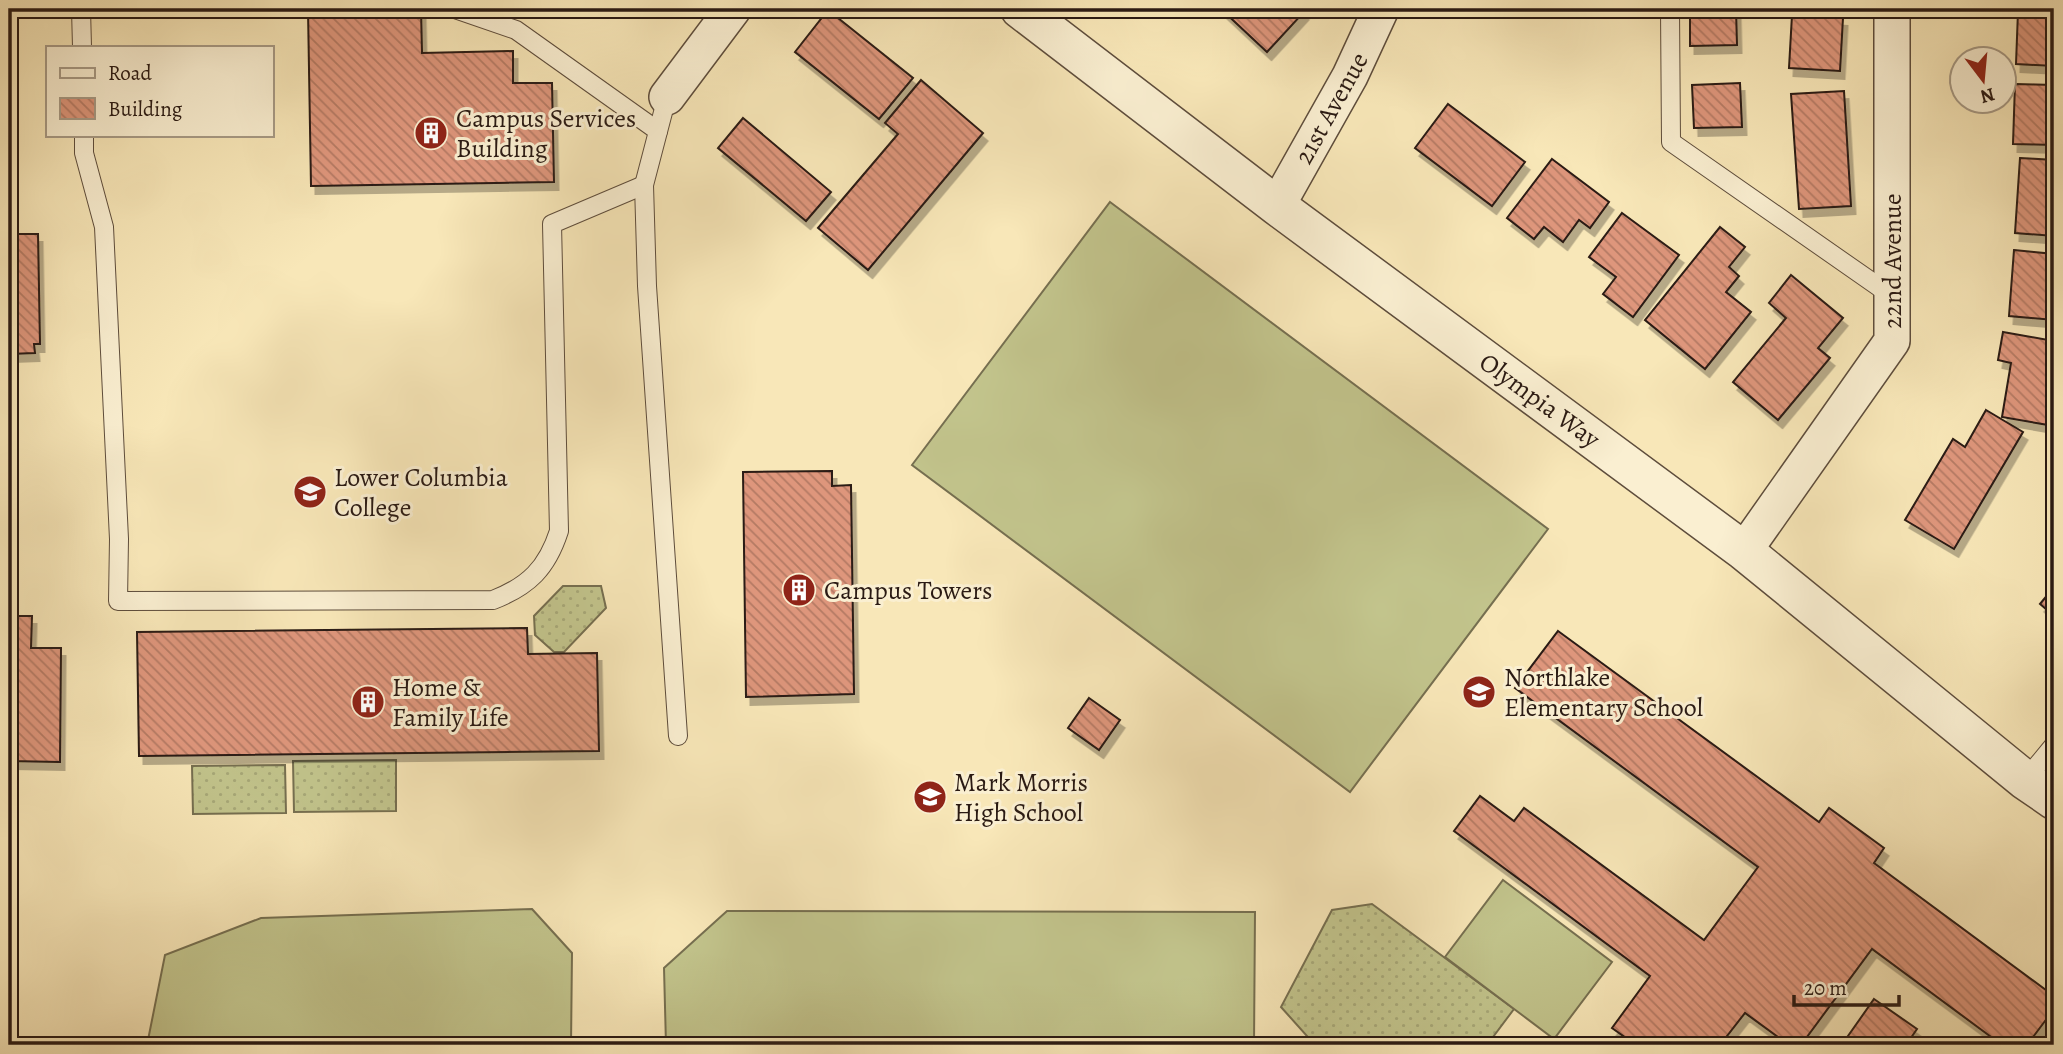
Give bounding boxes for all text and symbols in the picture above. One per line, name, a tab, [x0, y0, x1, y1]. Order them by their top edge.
legend	[46, 46, 273, 136]
street label: 21st Avenue	[1286, 46, 1377, 170]
north arrow	[1948, 46, 2018, 116]
text: Road	[108, 59, 152, 87]
text: N	[1977, 81, 1998, 110]
text: Building	[108, 95, 183, 123]
place label: Campus Services Building	[456, 101, 636, 166]
building icon: Campus Services Building	[412, 114, 450, 152]
street label: 22nd Avenue	[1875, 193, 1910, 329]
street label: Olympia Way	[1472, 345, 1607, 456]
place label: Lower Columbia College	[334, 460, 508, 525]
school or university icon: Lower Columbia College	[291, 473, 329, 511]
building icon: Campus Towers	[780, 571, 818, 609]
place label: Campus Towers	[824, 573, 993, 608]
place label: Northlake Elementary School	[1504, 660, 1703, 725]
place label: Home & Family Life	[392, 670, 509, 735]
school or university icon: Northlake Elementary School	[1460, 673, 1498, 711]
building icon: Home & Family Life	[349, 683, 387, 721]
place label: Mark Morris High School	[954, 765, 1088, 830]
school or university icon: Mark Morris High School	[911, 778, 949, 816]
scale bar	[1794, 963, 1898, 1007]
text: 20 m	[1804, 974, 1847, 1002]

